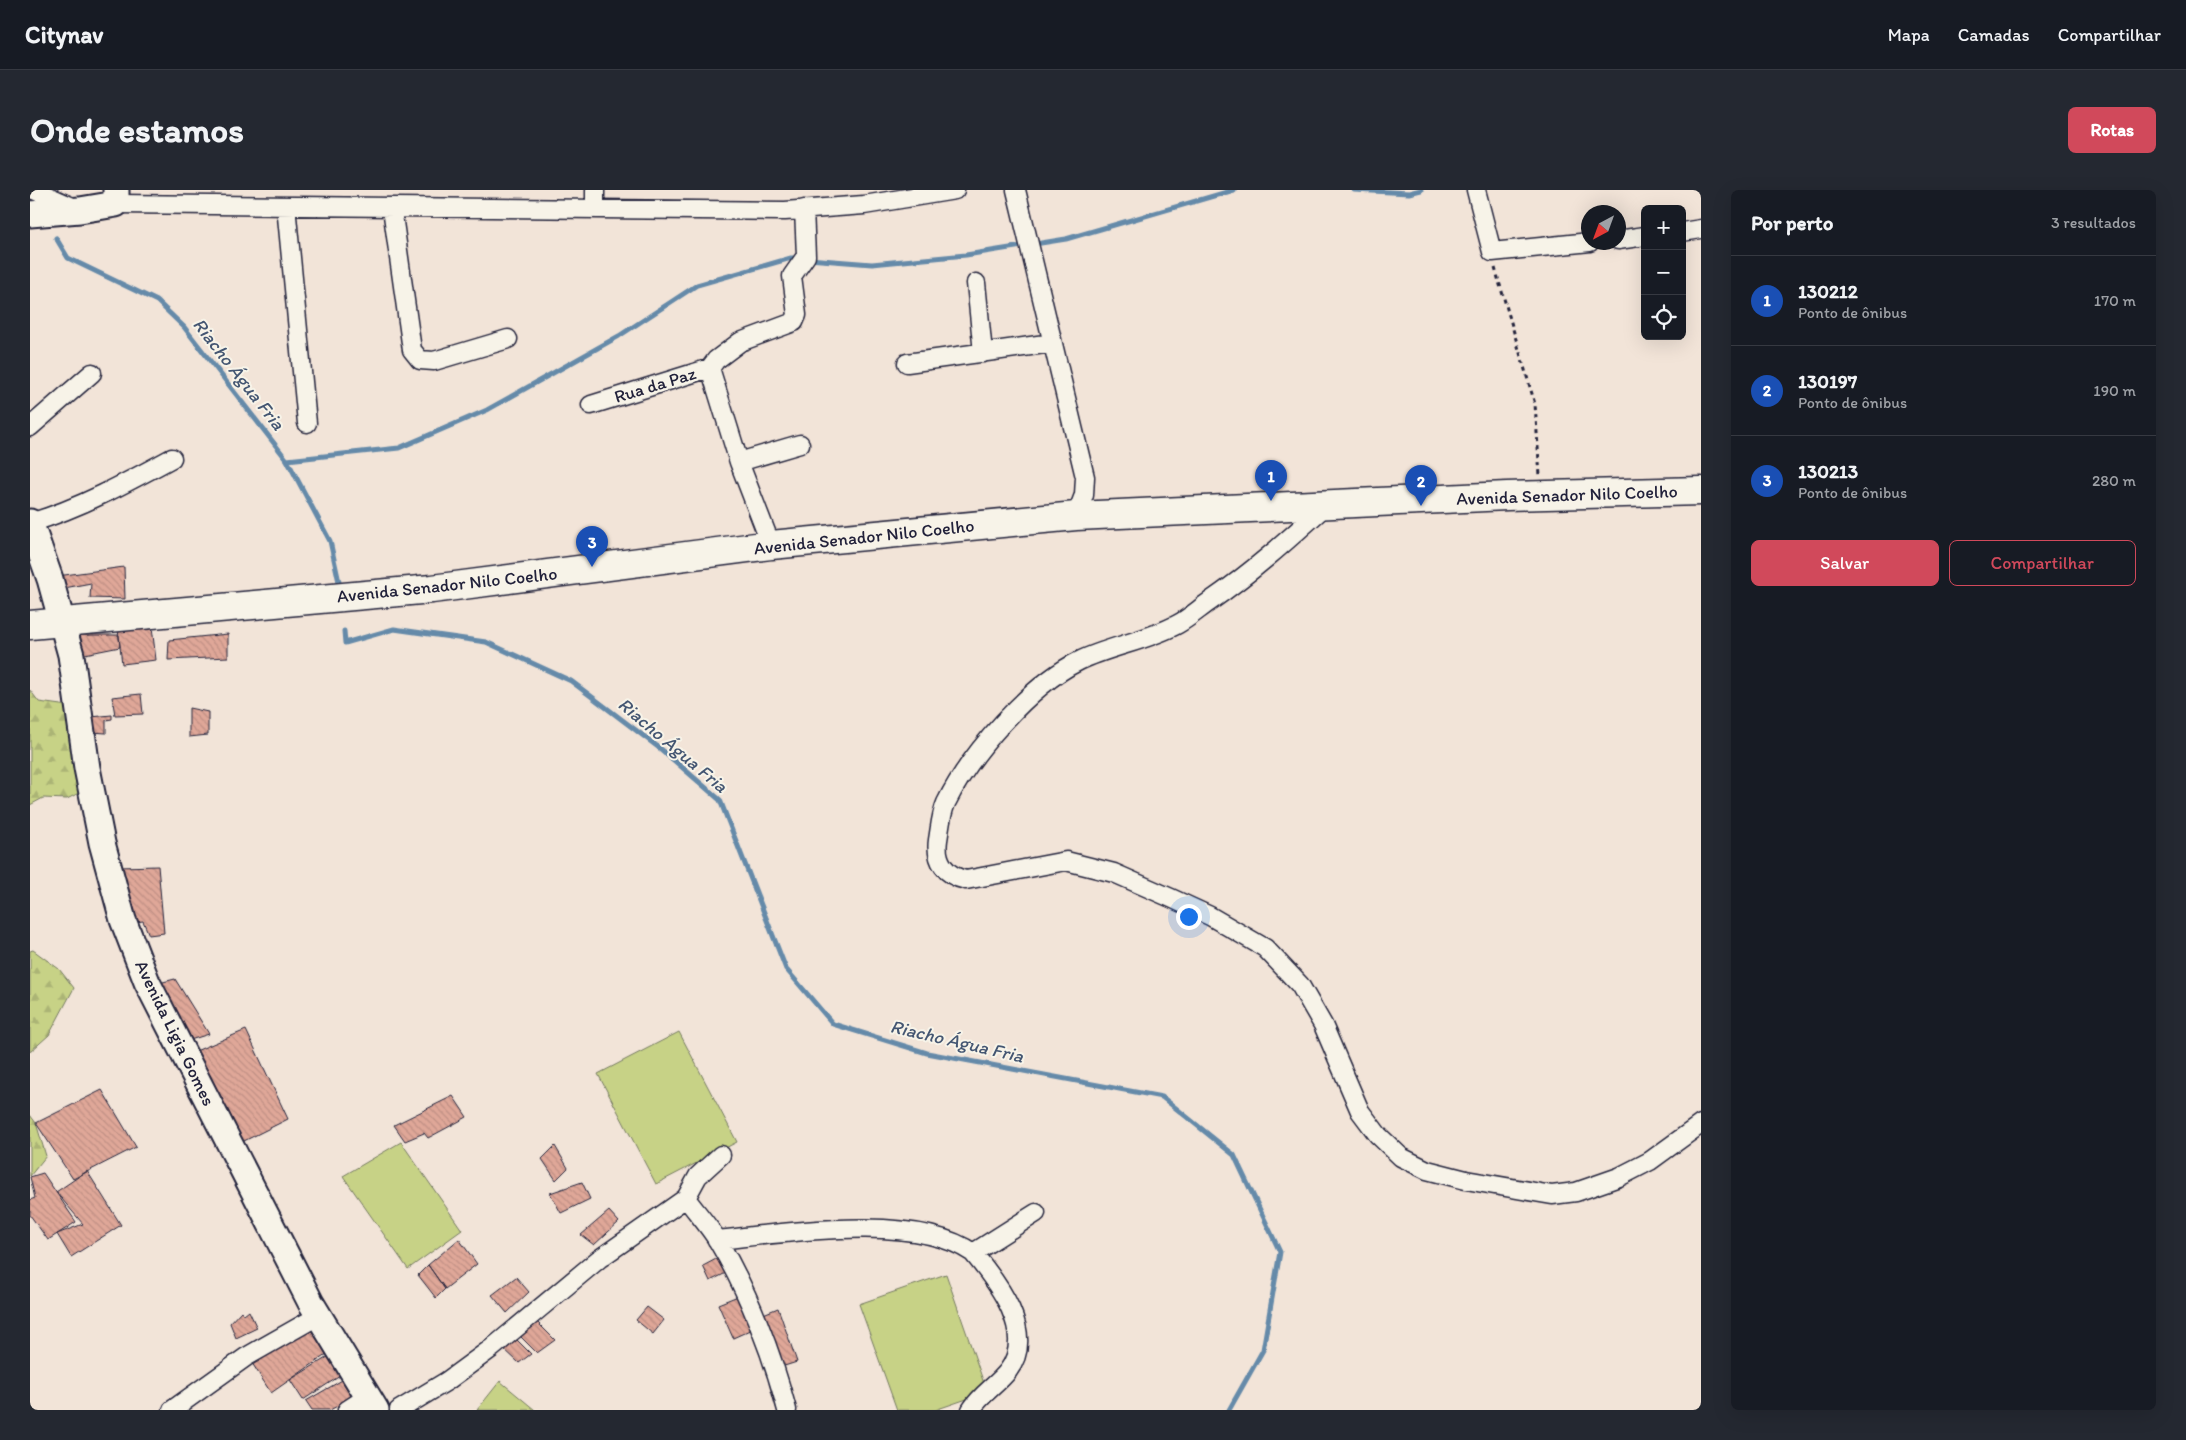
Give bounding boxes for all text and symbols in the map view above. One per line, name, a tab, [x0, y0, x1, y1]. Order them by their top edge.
text: Citynav	[25, 20, 103, 49]
text: Mapa	[1888, 24, 1930, 46]
text: Camadas	[1958, 24, 2030, 46]
text: Compartilhar	[2058, 24, 2161, 46]
button: Rotas	[2068, 107, 2156, 153]
text: Onde estamos	[30, 109, 244, 151]
north arrow	[1581, 205, 1626, 250]
map controls	[1641, 205, 1686, 340]
button: +	[1641, 205, 1686, 250]
text: Por perto	[1751, 210, 1833, 235]
text: 3 resultados	[2051, 213, 2136, 232]
button: −	[1641, 250, 1686, 295]
text: 130212	[1798, 280, 1858, 303]
text: 1	[1763, 291, 1771, 310]
text: 170 m	[2094, 291, 2136, 310]
button: locate	[1641, 295, 1686, 340]
text: Ponto de ônibus	[1798, 303, 1907, 322]
water label: Riacho Água Fria	[188, 313, 290, 435]
street label: Rua da Paz	[611, 362, 699, 408]
text: 130197	[1798, 370, 1857, 393]
text: 2	[1763, 381, 1771, 400]
text: 190 m	[2093, 381, 2136, 400]
text: Ponto de ônibus	[1798, 393, 1907, 412]
pin: 1	[1255, 460, 1287, 501]
text: 130213	[1798, 460, 1858, 483]
pin: 2	[1405, 465, 1437, 506]
text: 3	[1763, 471, 1771, 490]
text: 280 m	[2092, 471, 2136, 490]
street label: Avenida Senador Nilo Coelho	[1456, 480, 1678, 510]
text: Ponto de ônibus	[1798, 483, 1907, 502]
street label: Avenida Senador Nilo Coelho	[753, 514, 975, 560]
pin: 3	[576, 526, 608, 567]
button: Salvar	[1751, 540, 1939, 586]
button: Compartilhar	[1949, 540, 2136, 586]
street label: Avenida Senador Nilo Coelho	[336, 562, 558, 608]
water label: Riacho Água Fria	[613, 692, 733, 798]
your location	[1176, 904, 1202, 930]
street label: Avenida Ligia Gomes	[130, 957, 220, 1109]
water label: Riacho Água Fria	[888, 1014, 1026, 1068]

